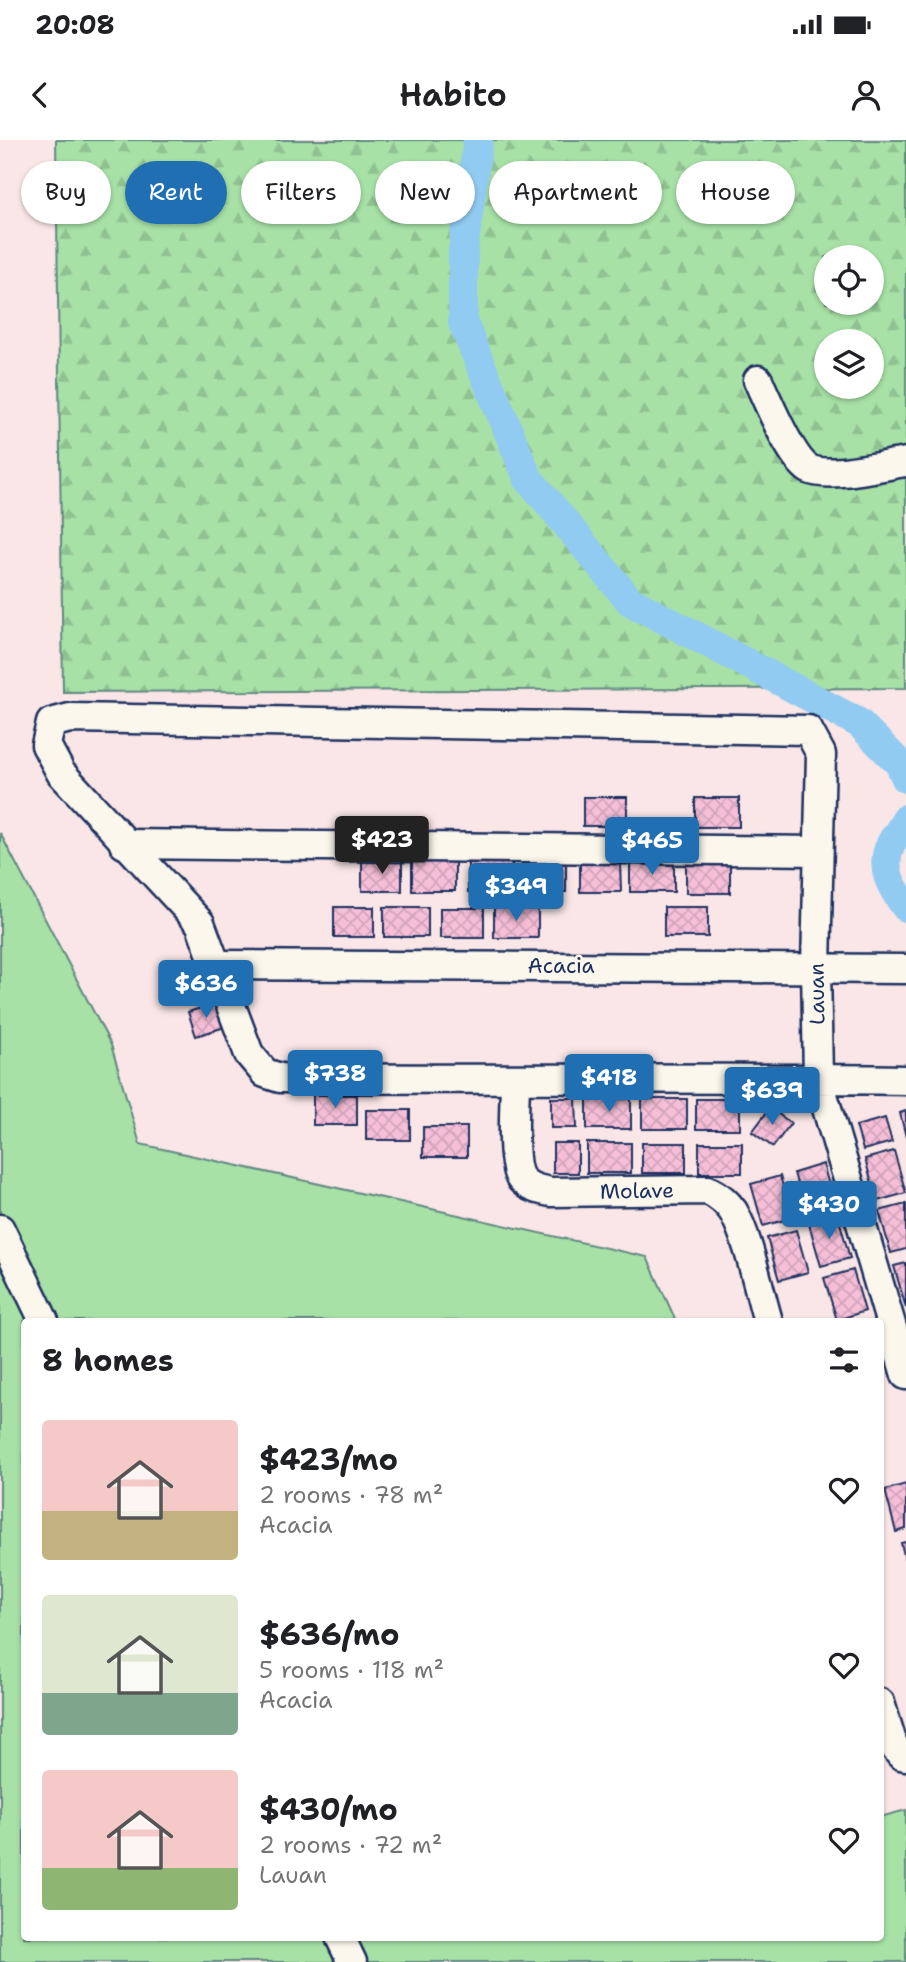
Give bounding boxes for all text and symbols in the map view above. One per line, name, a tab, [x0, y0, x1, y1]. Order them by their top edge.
text: 20:08	[35, 7, 115, 42]
text: Habito	[399, 73, 507, 116]
icon: back	[21, 76, 59, 114]
icon: person	[847, 76, 885, 114]
chip: Buy	[21, 161, 111, 224]
chip: Rent	[125, 161, 227, 224]
chip: Filters	[241, 161, 361, 224]
chip: New	[375, 161, 475, 224]
chip: Apartment	[489, 161, 662, 224]
chip: House	[676, 161, 795, 224]
map controls	[814, 245, 884, 399]
button: locate	[814, 245, 884, 315]
button: layers	[814, 329, 884, 399]
pin: $423	[341, 816, 423, 876]
pin: $465	[611, 818, 693, 877]
text: $423	[351, 824, 413, 854]
text: $465	[621, 825, 683, 855]
pin: $349	[475, 864, 557, 923]
text: $349	[484, 871, 548, 901]
street label: Acacia	[527, 952, 595, 980]
pin: $636	[165, 960, 247, 1020]
street label: Lauan	[802, 963, 832, 1025]
text: $636	[174, 968, 238, 998]
pin: $738	[294, 1051, 376, 1110]
pin: $418	[568, 1054, 650, 1114]
text: $738	[304, 1058, 366, 1088]
text: $418	[581, 1062, 637, 1092]
pin: $639	[731, 1068, 813, 1127]
text: $639	[741, 1075, 803, 1105]
street label: Molave	[600, 1176, 674, 1206]
pin: $430	[788, 1182, 870, 1241]
text: $430	[798, 1189, 860, 1219]
text: 8 homes	[42, 1340, 174, 1381]
icon: filters	[825, 1341, 863, 1379]
text: $423/mo	[259, 1439, 398, 1480]
icon: home	[98, 1448, 182, 1532]
icon: heart	[825, 1471, 863, 1509]
text: 2 rooms · 78 m²	[259, 1480, 443, 1510]
text: Acacia	[259, 1510, 333, 1540]
text: $636/mo	[259, 1614, 400, 1655]
icon: home	[98, 1623, 182, 1707]
icon: heart	[825, 1646, 863, 1684]
text: 5 rooms · 118 m²	[259, 1655, 444, 1685]
text: Acacia	[259, 1685, 333, 1715]
text: $430/mo	[259, 1789, 398, 1830]
icon: home	[98, 1798, 182, 1882]
icon: heart	[825, 1821, 863, 1859]
text: 2 rooms · 72 m²	[259, 1830, 442, 1860]
text: Lauan	[259, 1860, 327, 1890]

